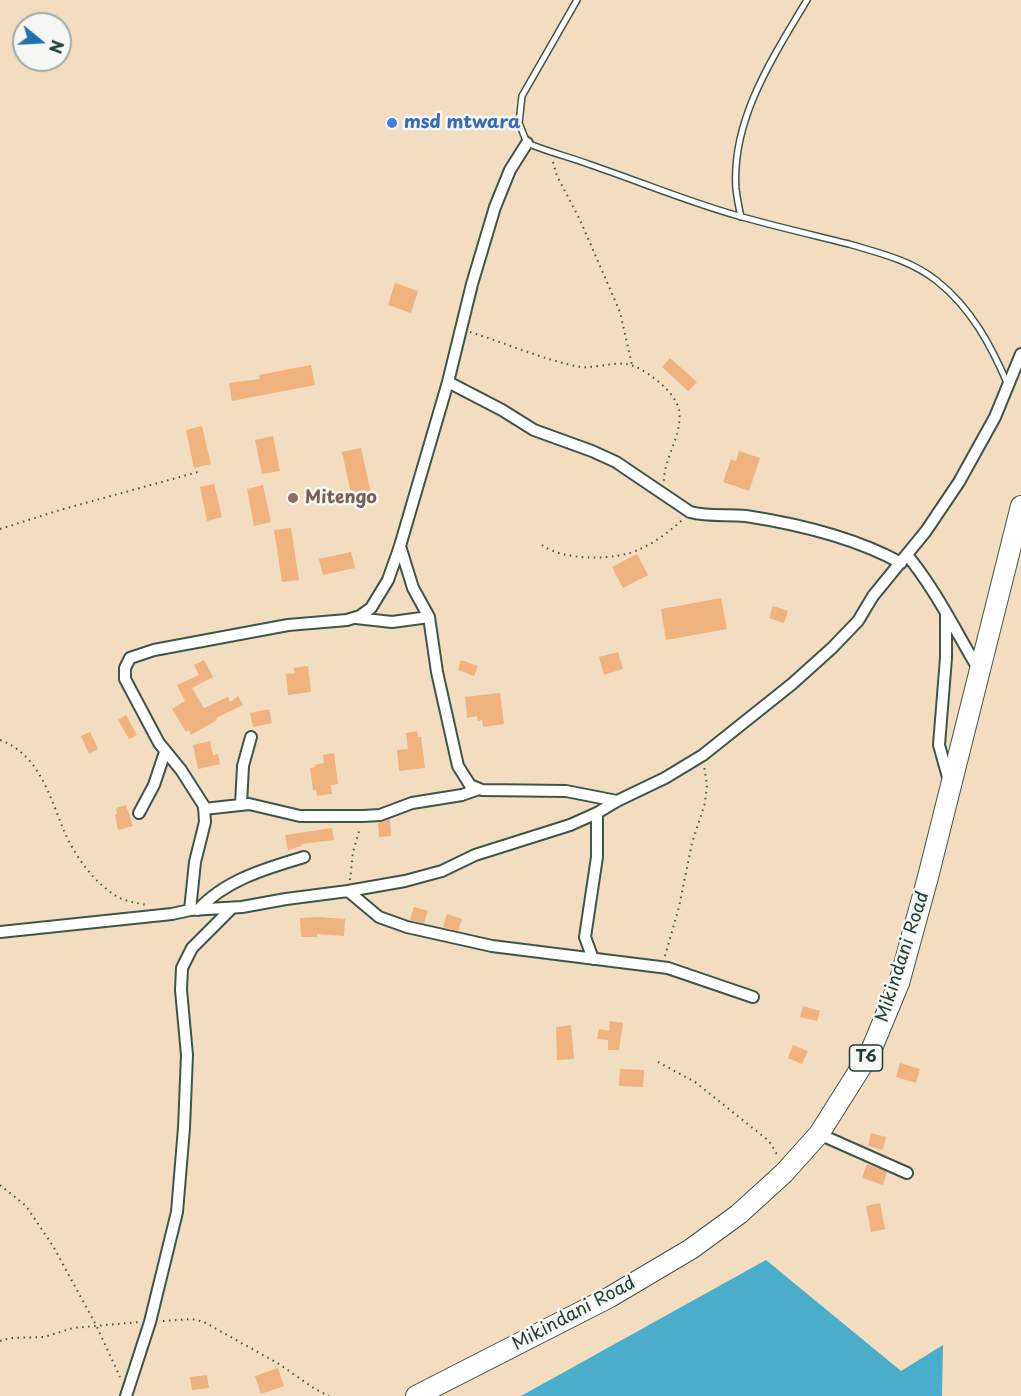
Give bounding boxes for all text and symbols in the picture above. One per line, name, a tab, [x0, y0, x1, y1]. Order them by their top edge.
north arrow	[12, 12, 72, 72]
text: N	[44, 37, 71, 57]
place label: msd mtwara	[404, 112, 521, 134]
marker: msd mtwara	[385, 116, 399, 130]
place label: Mitengo	[305, 487, 377, 509]
marker: Mitengo	[286, 491, 300, 505]
street label: Mikindani Road	[872, 889, 934, 1025]
road number: T6	[850, 1045, 882, 1071]
street label: Mikindani Road	[509, 1272, 639, 1356]

